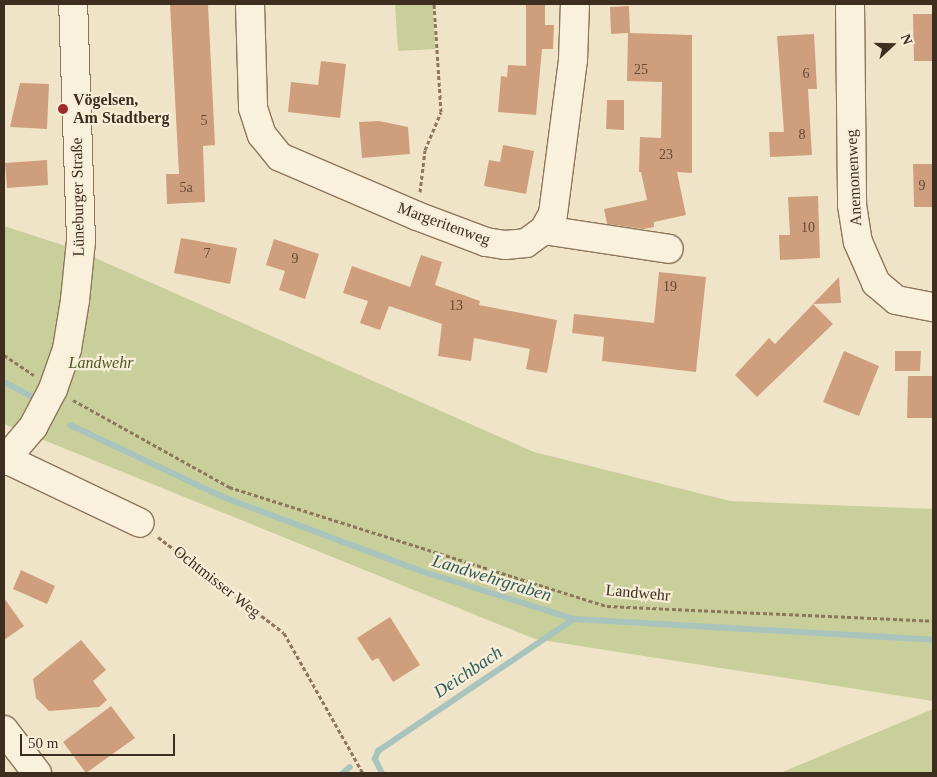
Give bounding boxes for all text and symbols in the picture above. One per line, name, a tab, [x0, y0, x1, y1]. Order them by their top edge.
north arrow	[867, 20, 917, 70]
text: N	[898, 32, 915, 47]
house number: 25	[634, 62, 648, 78]
house number: 6	[802, 66, 809, 82]
place label: Vögelsen, Am Stadtberg	[73, 90, 169, 128]
marker: Vögelsen, Am Stadtberg	[57, 103, 69, 115]
house number: 5	[200, 113, 208, 129]
house number: 8	[799, 127, 806, 143]
street label: Anemonenweg	[842, 129, 866, 227]
street label: Lüneburger Straße	[67, 137, 89, 257]
house number: 23	[659, 147, 673, 163]
house number: 9	[919, 178, 926, 194]
house number: 5a	[179, 180, 193, 196]
street label: Margeritenweg	[395, 198, 493, 250]
house number: 10	[801, 220, 815, 236]
house number: 7	[203, 246, 210, 262]
house number: 9	[292, 251, 298, 267]
house number: 19	[663, 279, 677, 295]
house number: 13	[449, 298, 463, 314]
park label: Landwehr	[69, 353, 133, 373]
street label: Ochtmisser Weg	[169, 542, 265, 622]
water label: Landwehrgraben	[430, 550, 554, 606]
street label: Landwehr	[605, 581, 671, 605]
water label: Deichbach	[430, 641, 506, 703]
scale bar	[22, 724, 178, 756]
text: 50 m	[28, 735, 58, 751]

